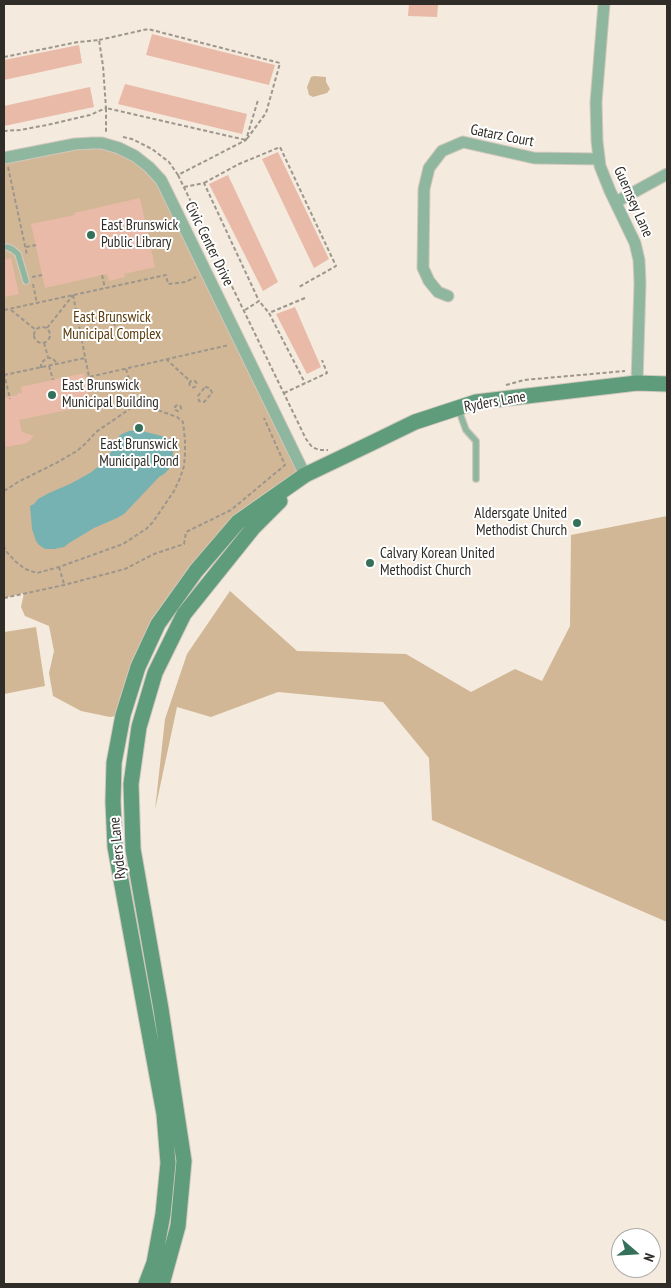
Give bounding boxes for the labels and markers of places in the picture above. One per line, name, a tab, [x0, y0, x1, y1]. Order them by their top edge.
place label: East Brunswick Public Library	[101, 217, 178, 252]
marker: East Brunswick Public Library	[85, 229, 97, 241]
place label: East Brunswick Municipal Building	[62, 377, 159, 412]
marker: East Brunswick Municipal Building	[46, 389, 58, 401]
marker: East Brunswick Municipal Pond	[133, 422, 145, 434]
place label: East Brunswick Municipal Pond	[99, 436, 179, 471]
place label: Aldersgate United Methodist Church	[474, 505, 567, 540]
marker: Aldersgate United Methodist Church	[571, 517, 583, 529]
place label: Calvary Korean United Methodist Church	[380, 545, 495, 580]
marker: Calvary Korean United Methodist Church	[364, 557, 376, 569]

